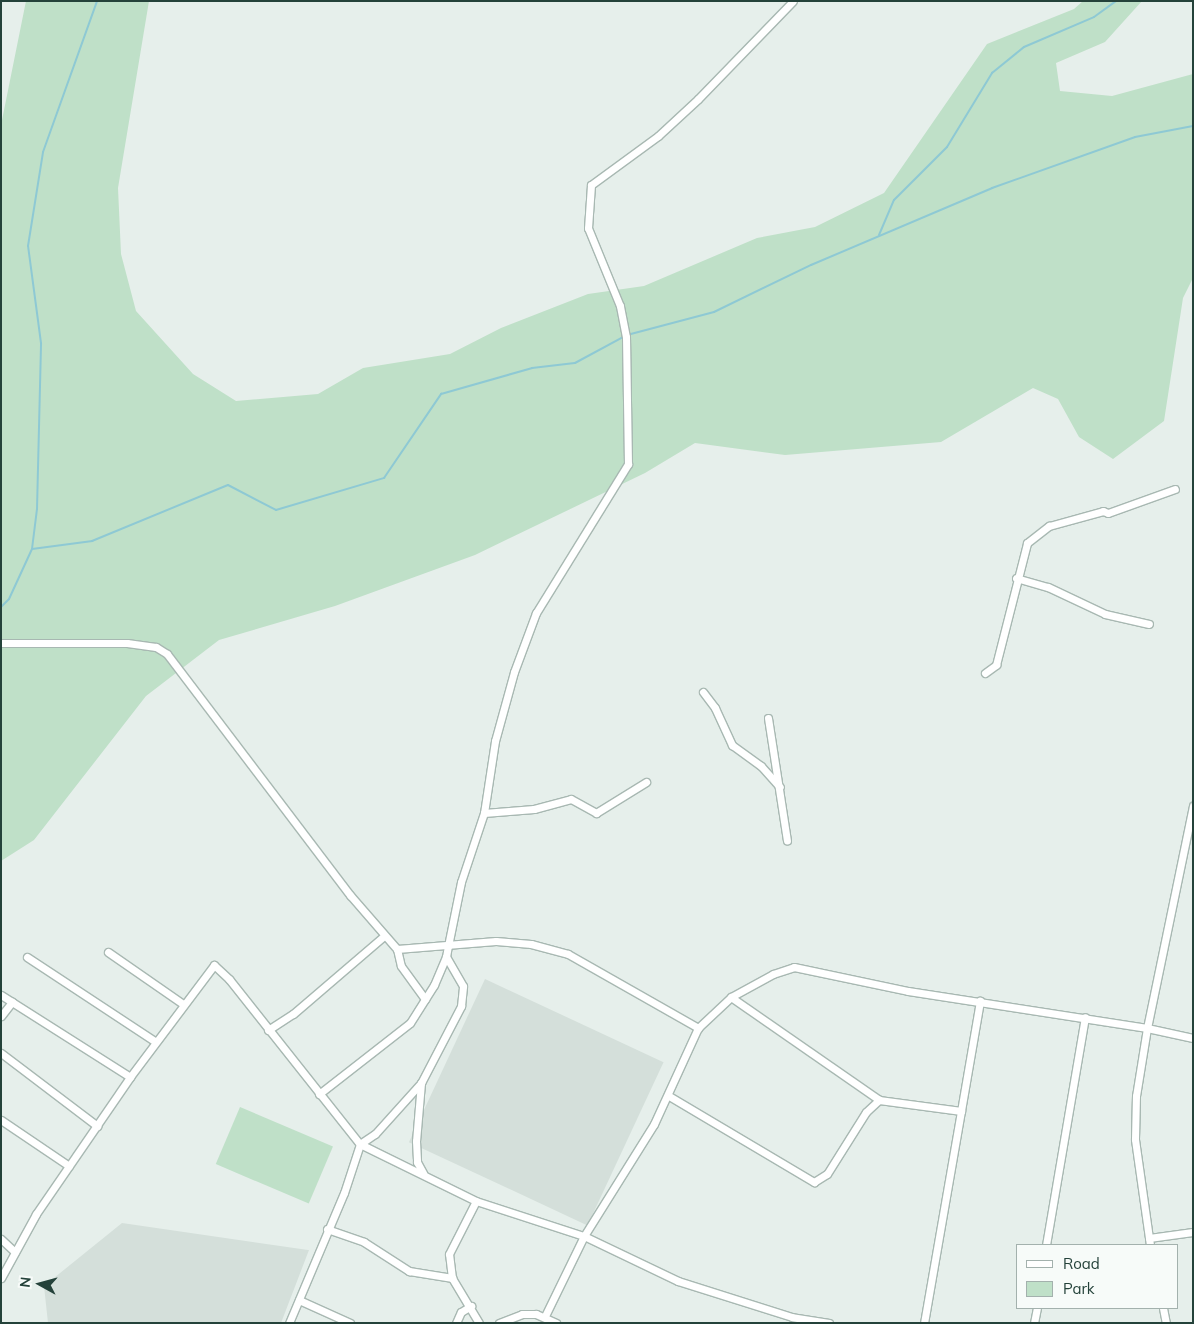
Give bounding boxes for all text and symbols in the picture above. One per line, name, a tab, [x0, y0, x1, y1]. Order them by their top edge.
legend	[1016, 1244, 1179, 1309]
text: Road	[1063, 1254, 1100, 1273]
north arrow	[15, 1259, 65, 1309]
text: N	[16, 1276, 35, 1289]
text: Park	[1063, 1279, 1095, 1298]

